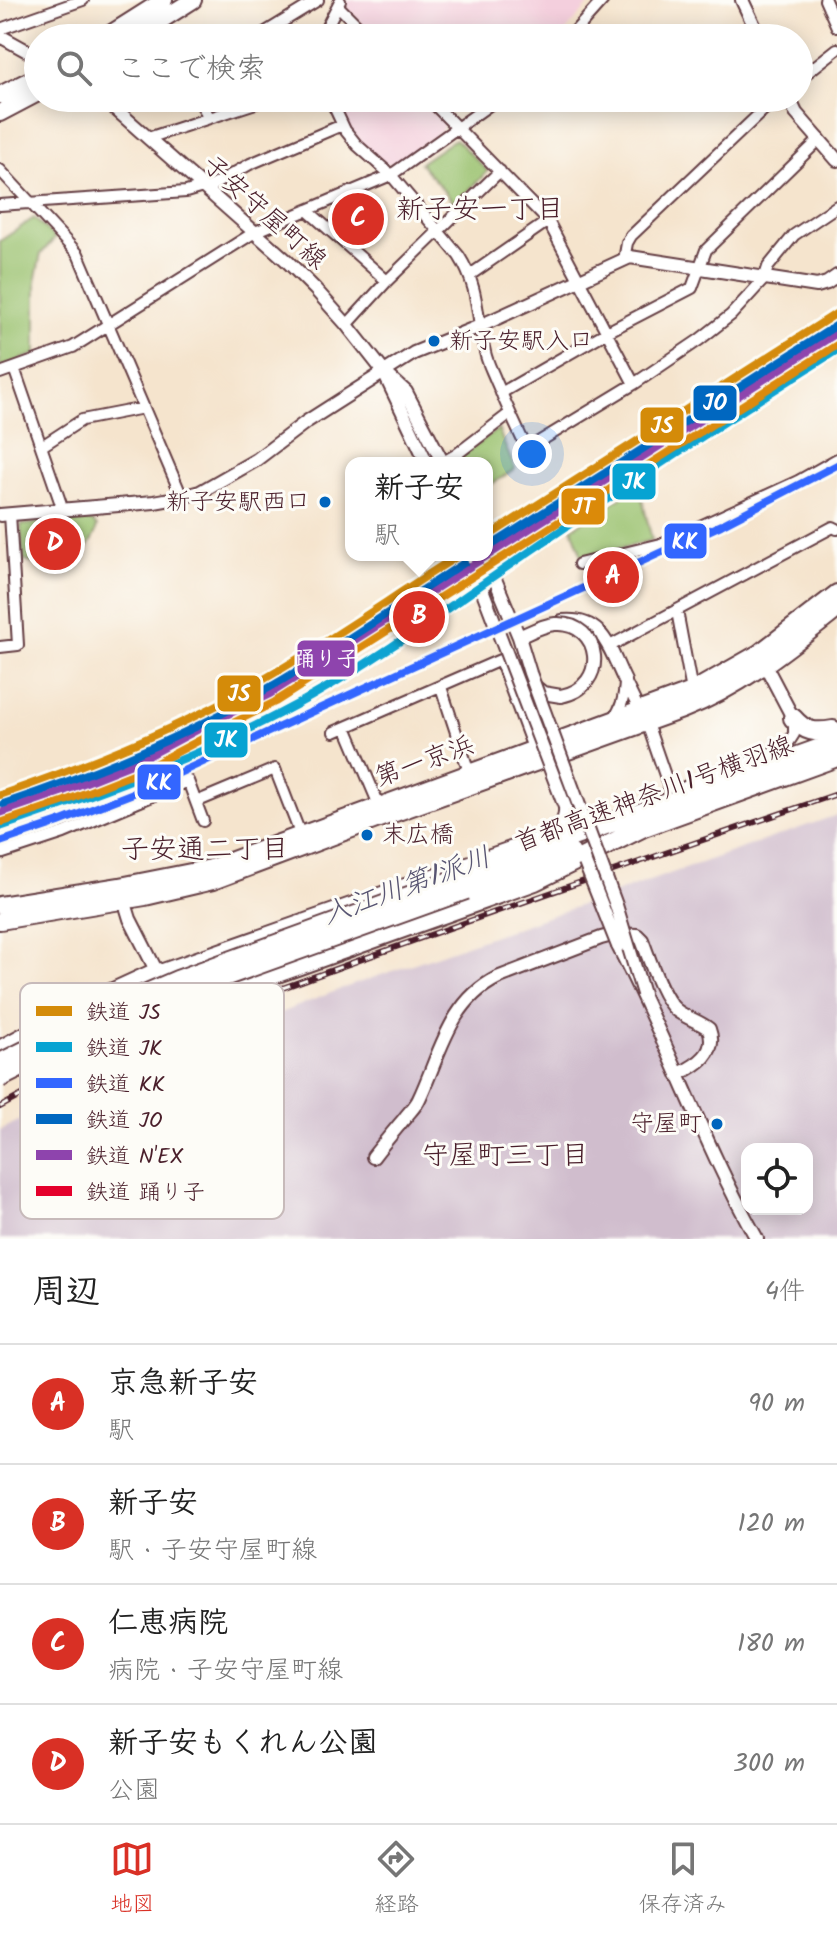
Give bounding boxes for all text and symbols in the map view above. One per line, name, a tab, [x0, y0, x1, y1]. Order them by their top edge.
search box	[24, 24, 813, 112]
icon: search	[52, 46, 96, 90]
text: ここで検索	[116, 46, 266, 94]
street label: 子安守屋町線	[192, 145, 336, 281]
district label: 新子安一丁目	[396, 188, 564, 233]
pin: C	[332, 189, 384, 249]
place label: 新子安駅入口	[449, 322, 593, 361]
marker: 新子安駅入口	[426, 333, 442, 349]
line badge: JO	[692, 384, 738, 422]
text: JO	[703, 387, 728, 422]
line badge: JS	[639, 406, 685, 444]
text: JS	[651, 410, 674, 445]
your location	[512, 434, 552, 474]
popup	[345, 457, 493, 561]
line badge: JK	[611, 462, 657, 501]
text: 新子安	[374, 465, 464, 513]
text: JK	[622, 466, 646, 501]
place label: 新子安駅西口	[166, 483, 310, 522]
line badge: JT	[560, 487, 606, 526]
text: JT	[572, 491, 596, 526]
marker: 新子安駅西口	[317, 494, 333, 510]
pin: D	[29, 514, 81, 574]
text: 駅	[374, 515, 400, 557]
line badge: KK	[663, 522, 708, 560]
text: KK	[672, 526, 698, 561]
pin: A	[587, 547, 639, 607]
pin: B	[393, 587, 445, 647]
line badge: 踊り子	[296, 639, 356, 678]
text: 踊り子	[293, 643, 359, 678]
line badge: JS	[216, 674, 262, 713]
text: JS	[228, 678, 251, 713]
line badge: JK	[203, 721, 249, 759]
text: JK	[214, 724, 238, 759]
street label: 第一京浜	[369, 724, 481, 800]
street label: 首都高速神奈川1号横羽線	[509, 725, 799, 865]
line badge: KK	[136, 763, 182, 801]
text: KK	[146, 767, 172, 802]
place label: 末広橋	[382, 816, 454, 855]
marker: 末広橋	[359, 827, 375, 843]
district label: 子安通二丁目	[121, 828, 289, 873]
water label: 入江川第1派川	[316, 836, 498, 938]
legend	[20, 983, 284, 1219]
text: 鉄道 JS	[86, 996, 161, 1031]
text: 鉄道 JK	[86, 1032, 162, 1067]
text: 鉄道 KK	[86, 1068, 165, 1103]
text: 鉄道 JO	[86, 1104, 163, 1139]
place label: 守屋町	[630, 1105, 702, 1144]
marker: 守屋町	[709, 1116, 725, 1132]
district label: 守屋町三丁目	[421, 1134, 589, 1179]
text: 鉄道 N'EX	[86, 1140, 184, 1175]
map controls	[741, 1143, 813, 1215]
button: locate	[741, 1143, 813, 1215]
text: 鉄道 踊り子	[86, 1176, 205, 1211]
text: 周辺	[32, 1266, 100, 1320]
text: 4件	[765, 1271, 805, 1313]
text: 京急新子安	[108, 1360, 258, 1408]
text: A	[50, 1383, 66, 1425]
text: 90 m	[748, 1383, 805, 1425]
text: 駅	[108, 1410, 134, 1452]
text: 新子安	[108, 1480, 198, 1528]
text: B	[50, 1503, 66, 1545]
text: 120 m	[738, 1503, 805, 1545]
text: 駅 · 子安守屋町線	[108, 1530, 317, 1572]
text: 仁恵病院	[108, 1600, 228, 1648]
text: C	[50, 1623, 66, 1665]
text: 180 m	[737, 1623, 805, 1665]
text: 病院 · 子安守屋町線	[108, 1650, 343, 1692]
text: 新子安もくれん公園	[108, 1720, 378, 1768]
text: D	[49, 1743, 67, 1785]
text: 300 m	[733, 1743, 805, 1785]
text: 公園	[108, 1770, 160, 1812]
tab: 地図	[110, 1837, 154, 1923]
tab: 経路	[374, 1837, 419, 1923]
tab: 保存済み	[639, 1837, 727, 1923]

